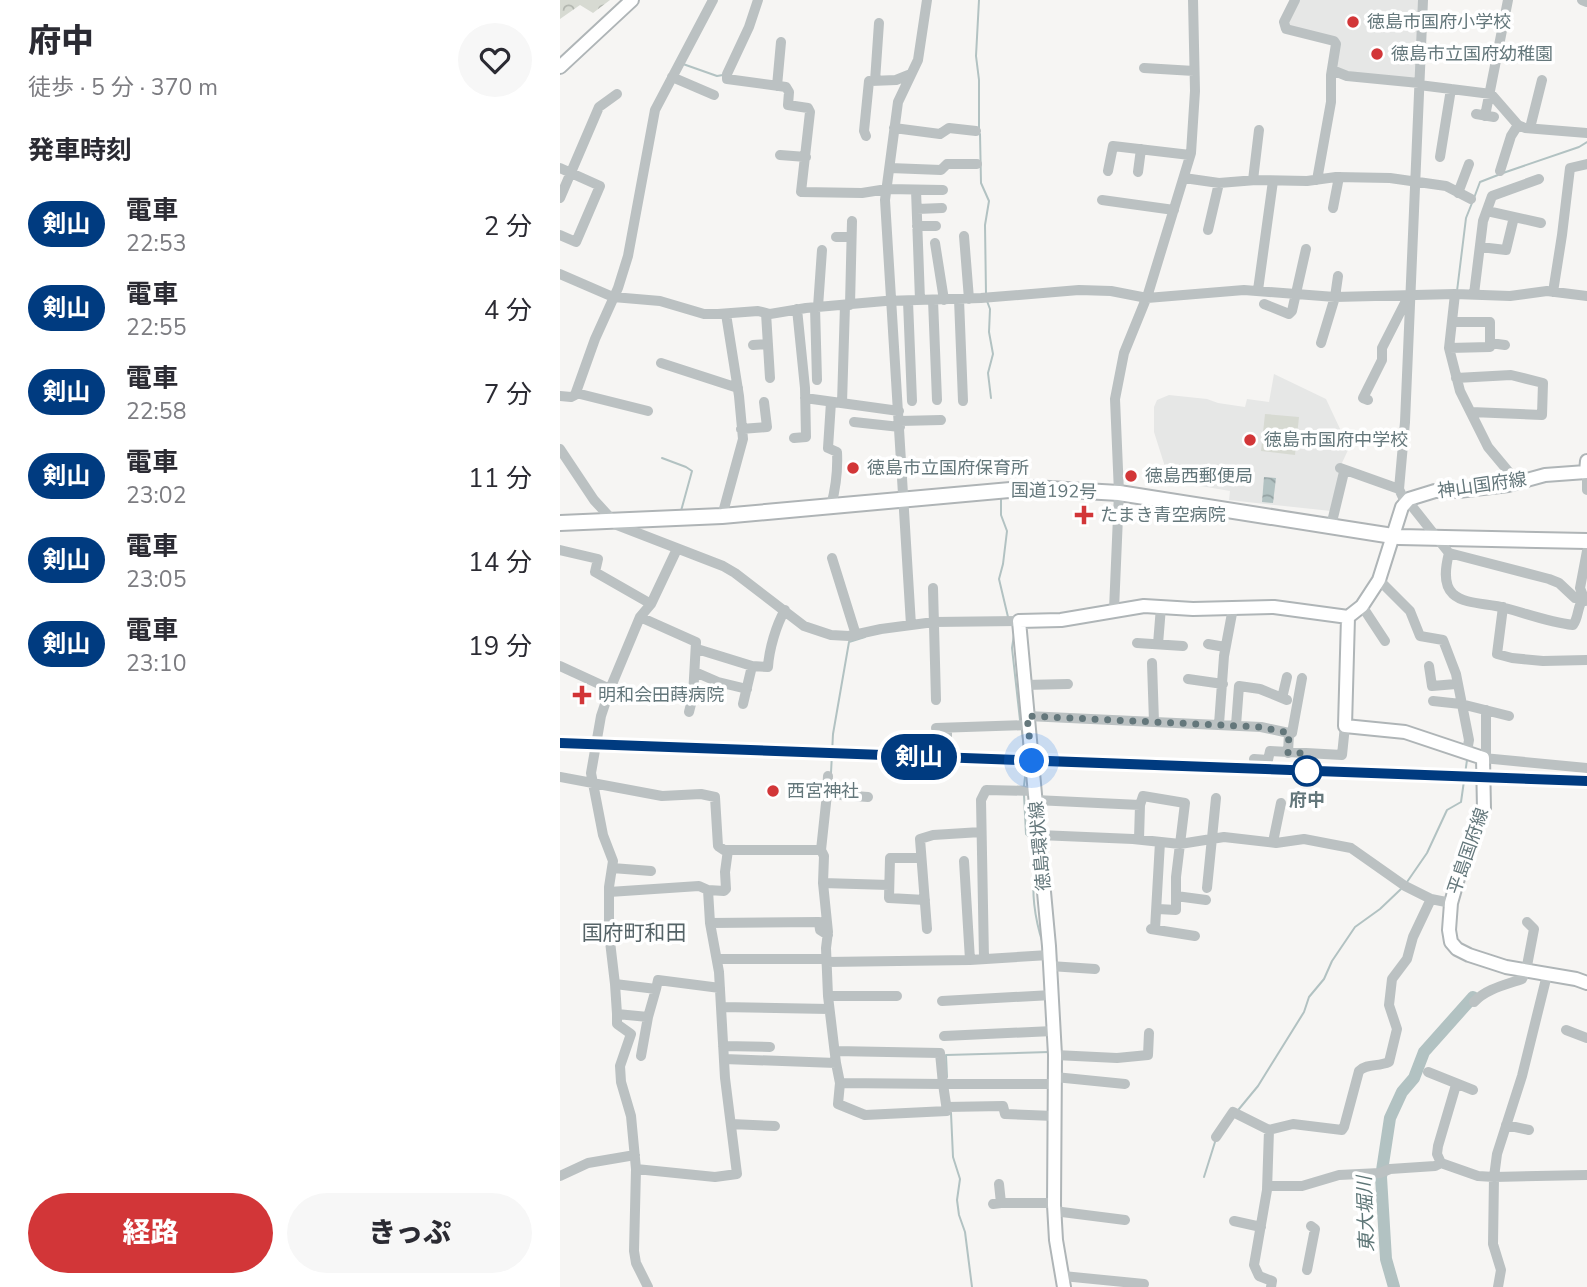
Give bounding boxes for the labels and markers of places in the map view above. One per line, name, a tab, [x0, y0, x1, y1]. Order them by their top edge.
place label: 徳島市国府小学校	[1367, 10, 1511, 34]
marker: 徳島市国府小学校	[1345, 14, 1361, 30]
place label: 徳島市立国府幼稚園	[1391, 42, 1553, 66]
marker: 徳島市立国府幼稚園	[1369, 46, 1385, 62]
place label: 徳島市国府中学校	[1264, 428, 1408, 452]
marker: 徳島市国府中学校	[1242, 432, 1258, 448]
place label: 徳島市立国府保育所	[867, 456, 1029, 480]
marker: 徳島市立国府保育所	[845, 460, 861, 476]
place label: 徳島西郵便局	[1145, 464, 1253, 488]
marker: 徳島西郵便局	[1123, 468, 1139, 484]
place label: たまき青空病院	[1100, 503, 1225, 527]
marker: たまき青空病院	[1074, 505, 1094, 525]
place label: 明和会田蒔病院	[598, 683, 724, 707]
marker: 明和会田蒔病院	[572, 685, 592, 705]
marker: 府中	[1292, 756, 1322, 786]
place label: 西宮神社	[787, 779, 859, 803]
marker: 西宮神社	[765, 783, 781, 799]
place label: 府中	[1289, 788, 1325, 812]

